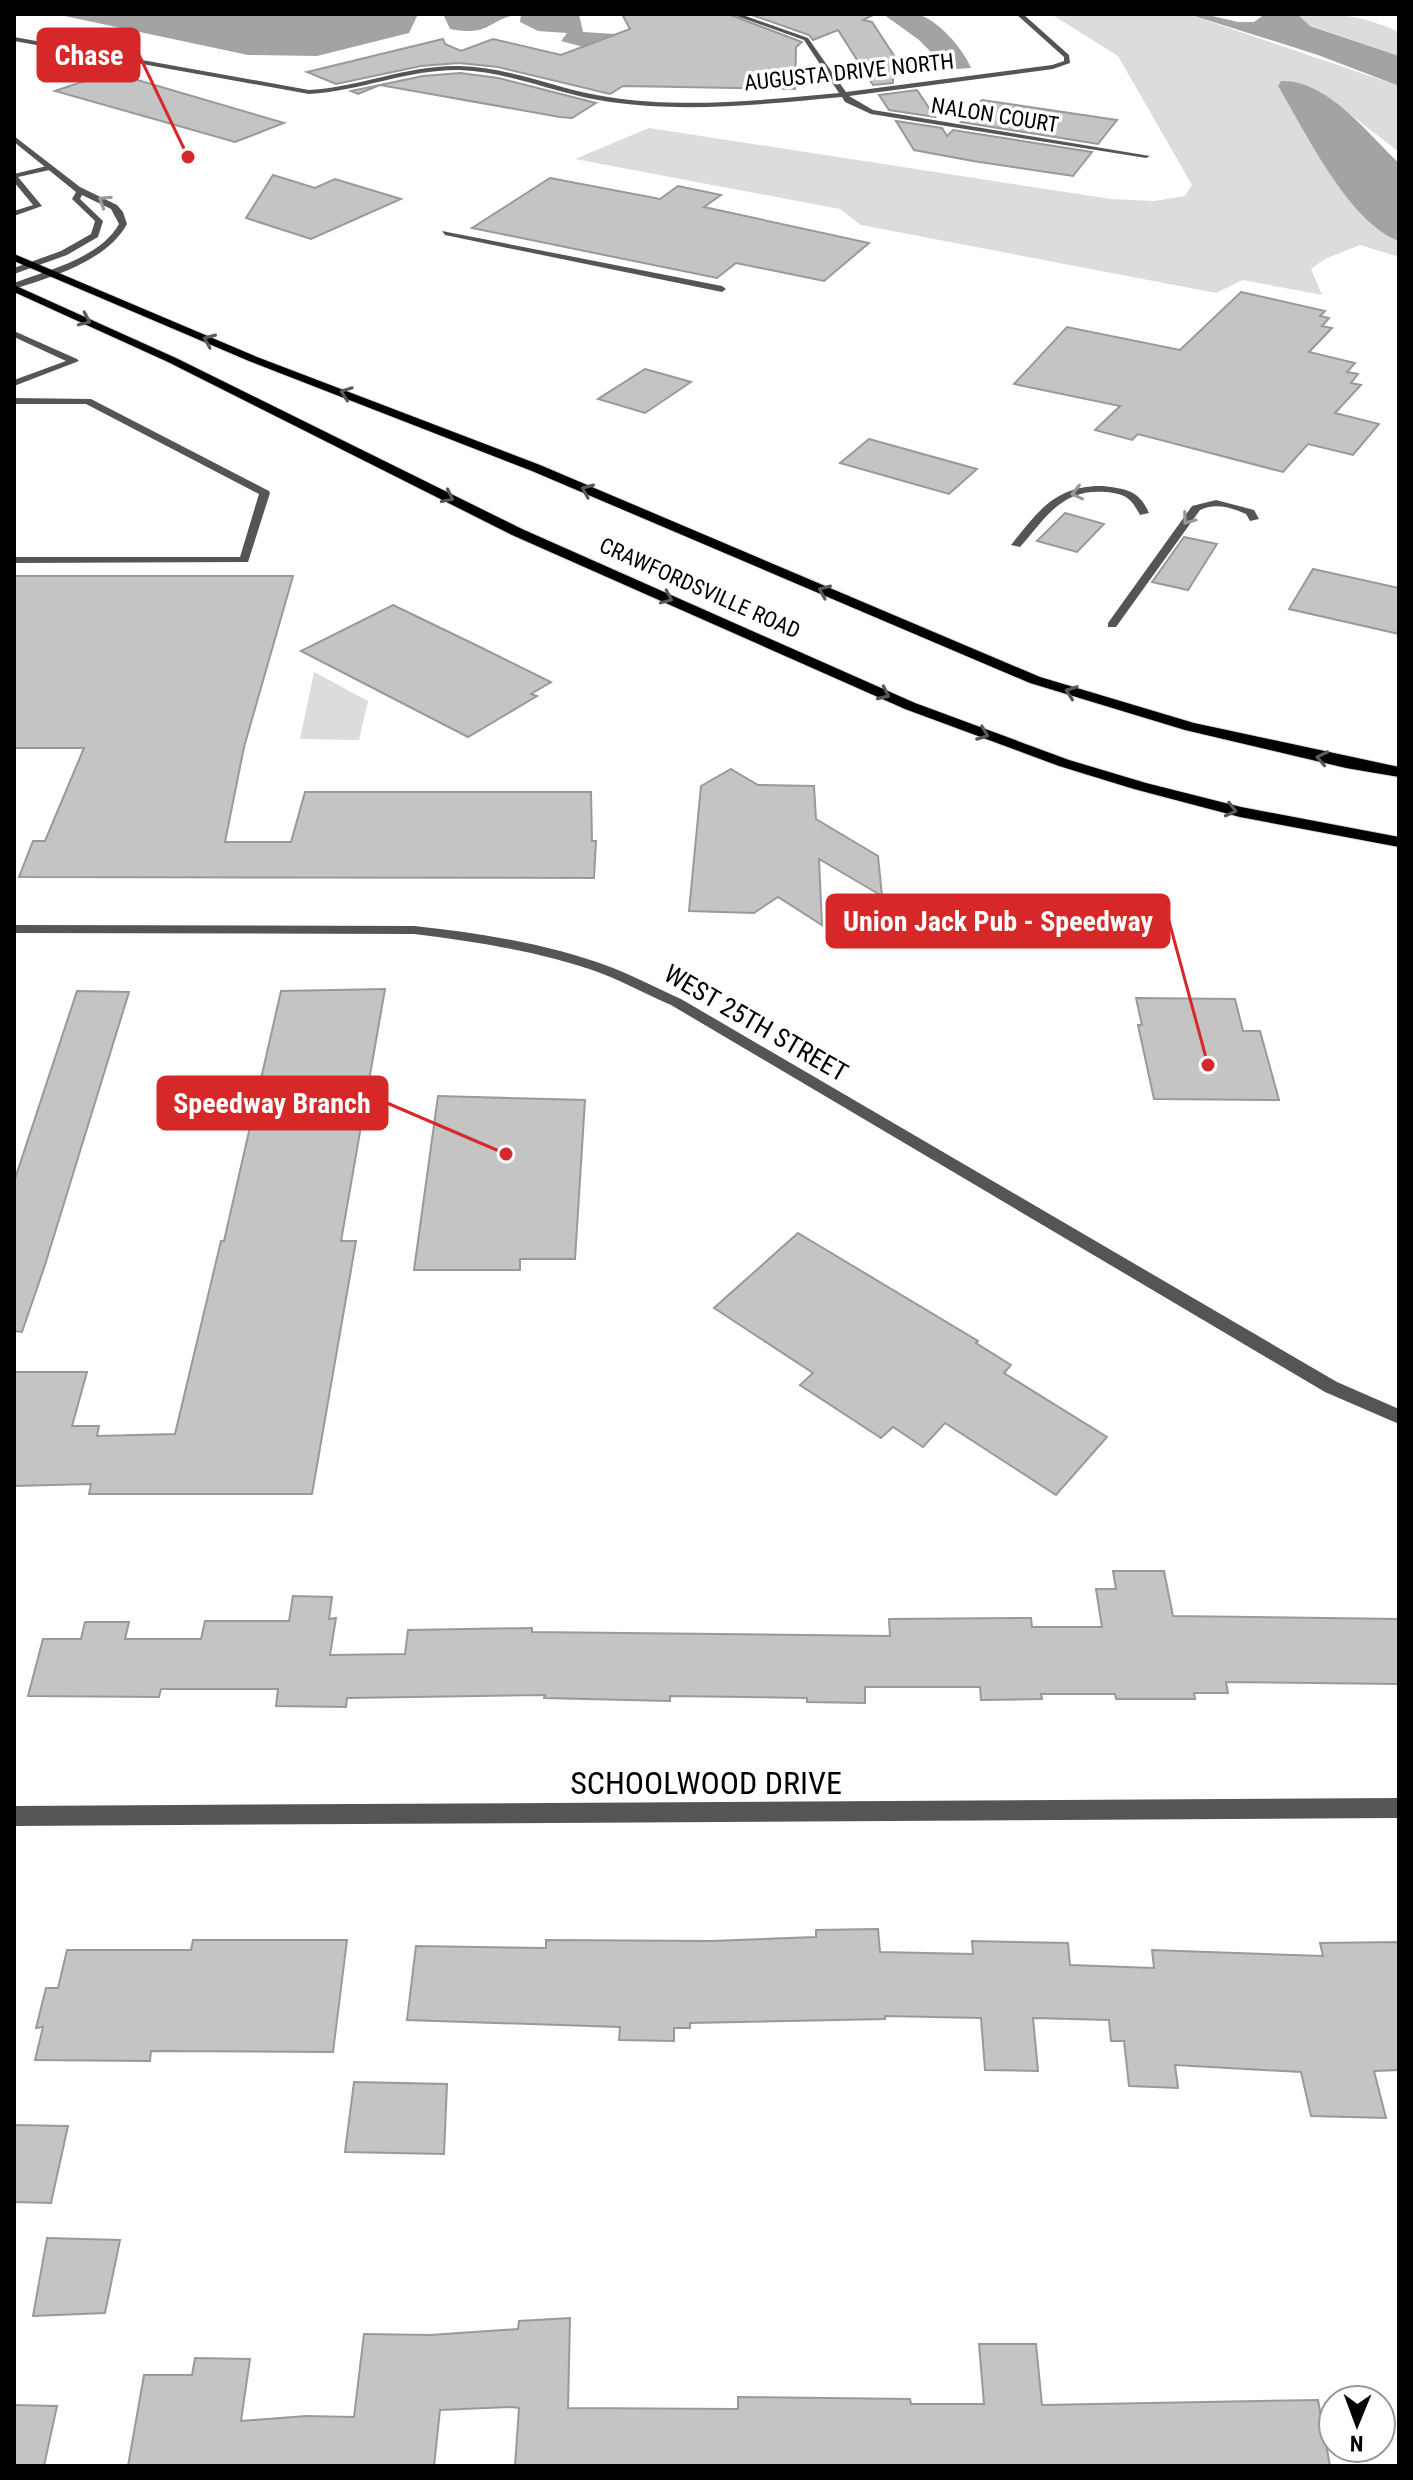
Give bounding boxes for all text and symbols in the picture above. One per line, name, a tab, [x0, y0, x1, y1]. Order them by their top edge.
callout: Chase	[38, 29, 139, 81]
text: Chase	[54, 39, 124, 72]
street label: AUGUSTA DRIVE NORTH	[743, 49, 955, 95]
street label: NALON COURT	[930, 93, 1060, 137]
one-way arrow	[99, 196, 113, 211]
one-way arrow	[77, 310, 91, 326]
one-way arrow	[203, 334, 217, 350]
one-way arrow	[340, 386, 354, 403]
one-way arrow	[581, 483, 595, 499]
one-way arrow	[1070, 484, 1084, 501]
one-way arrow	[440, 488, 454, 504]
one-way arrow	[1184, 511, 1198, 525]
street label: CRAWFORDSVILLE ROAD	[596, 532, 804, 644]
one-way arrow	[817, 585, 832, 601]
one-way arrow	[658, 588, 673, 604]
one-way arrow	[876, 684, 890, 700]
one-way arrow	[1065, 686, 1079, 702]
one-way arrow	[975, 724, 989, 741]
one-way arrow	[1316, 750, 1330, 767]
one-way arrow	[1224, 801, 1237, 818]
callout: Union Jack Pub - Speedway	[827, 895, 1169, 947]
text: Union Jack Pub - Speedway	[843, 905, 1154, 938]
street label: WEST 25TH STREET	[659, 958, 853, 1088]
callout: Speedway Branch	[158, 1077, 387, 1129]
text: Speedway Branch	[173, 1087, 371, 1120]
street label: SCHOOLWOOD DRIVE	[570, 1764, 842, 1802]
north arrow	[1317, 2384, 1397, 2464]
text: N	[1350, 2431, 1364, 2456]

